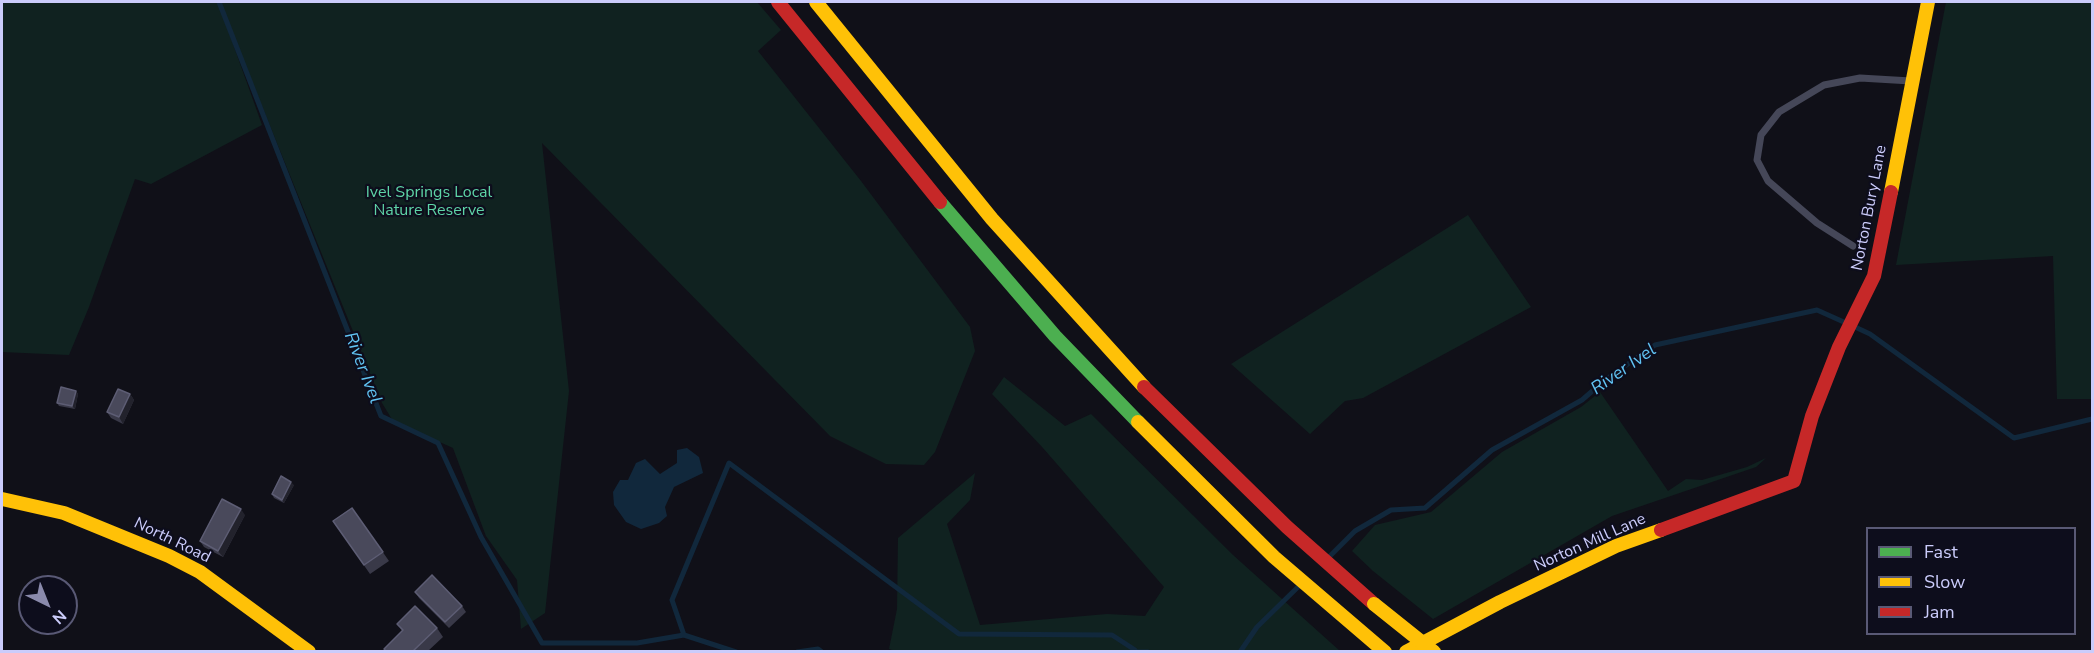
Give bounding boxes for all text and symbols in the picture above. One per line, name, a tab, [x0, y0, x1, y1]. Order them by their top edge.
street label: Norton Bury Lane	[1848, 144, 1892, 272]
park label: Ivel Springs Local Nature Reserve	[366, 183, 492, 221]
water label: River Ivel	[339, 329, 385, 407]
water label: River Ivel	[1587, 340, 1661, 400]
street label: Norton Mill Lane	[1531, 510, 1649, 576]
street label: North Road	[131, 514, 213, 568]
legend	[1866, 527, 2076, 635]
text: Fast	[1924, 540, 1958, 564]
text: Slow	[1924, 570, 1965, 594]
north arrow	[18, 575, 78, 635]
text: Jam	[1924, 600, 1955, 624]
text: N	[47, 605, 71, 629]

